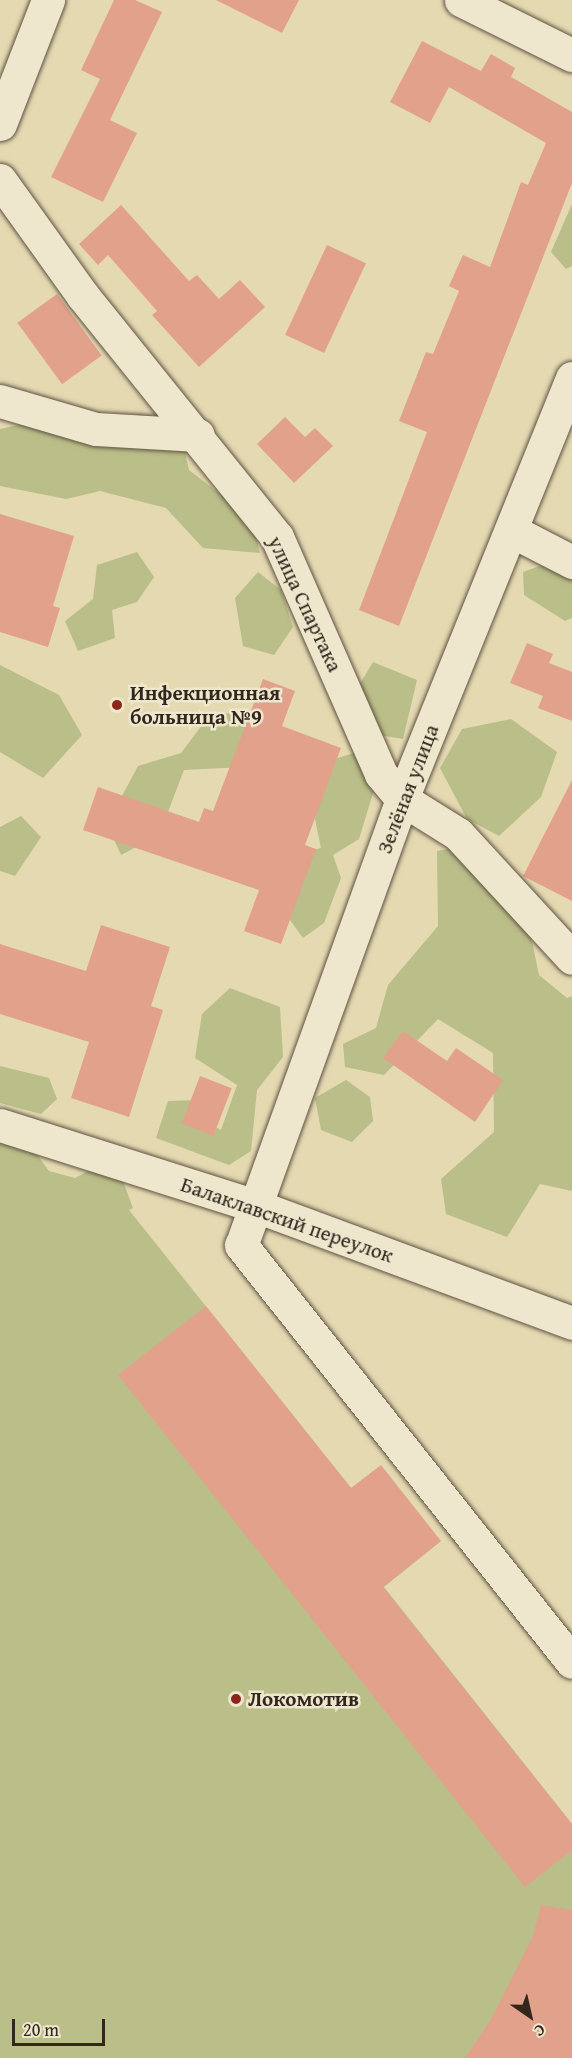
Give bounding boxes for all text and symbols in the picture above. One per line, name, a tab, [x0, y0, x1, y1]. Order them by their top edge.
street label: улица Спартака	[263, 532, 347, 676]
place label: Инфекционная больница №9	[130, 680, 280, 730]
marker: Инфекционная больница №9	[108, 696, 126, 714]
street label: Зелёная улица	[372, 721, 444, 857]
street label: Балаклавский переулок	[177, 1172, 397, 1268]
place label: Локомотив	[248, 1686, 359, 1712]
marker: Локомотив	[229, 1692, 243, 1706]
north arrow	[500, 1986, 560, 2046]
scale bar	[15, 2007, 108, 2045]
text: 20 m	[23, 2016, 59, 2043]
text: С	[530, 2018, 551, 2043]

